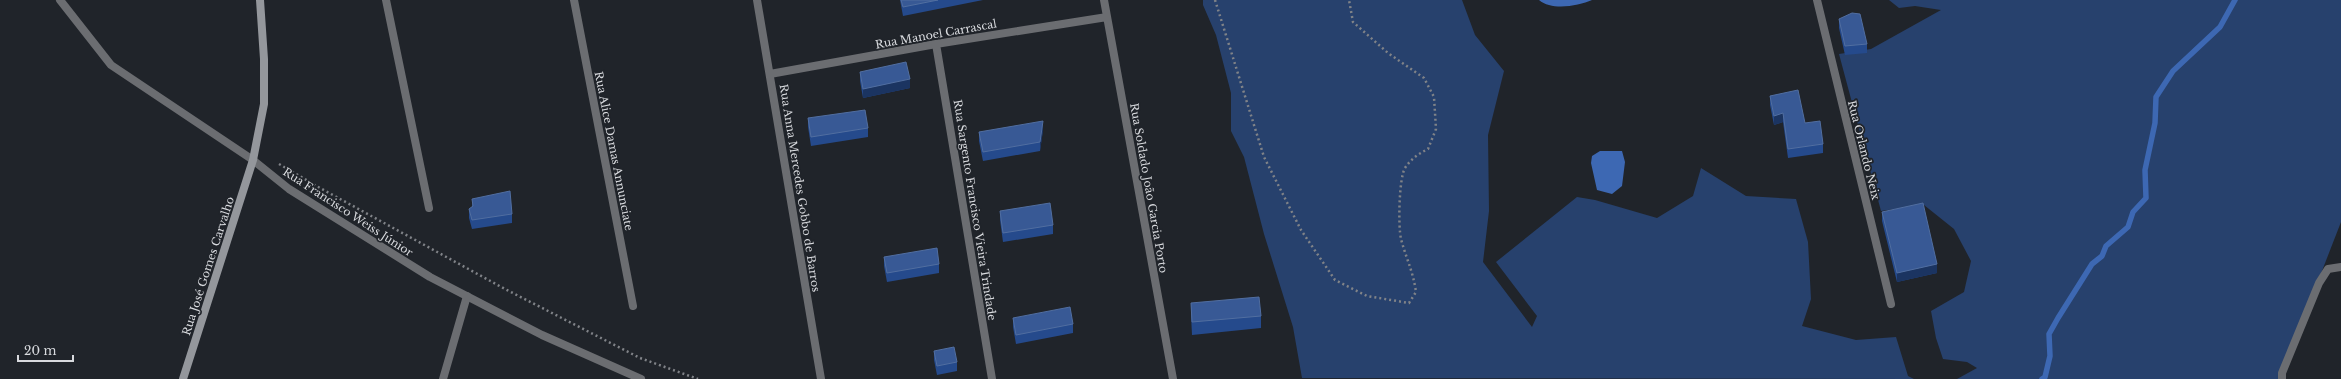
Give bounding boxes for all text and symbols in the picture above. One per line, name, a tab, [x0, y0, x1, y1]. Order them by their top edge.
street label: Rua Manoel Carrascal	[874, 16, 998, 52]
street label: Rua Alice Damas Annunciate	[592, 70, 636, 232]
street label: Rua Anna Mercedes Gobbo de Barros	[777, 83, 823, 293]
street label: Rua Sargento Francisco Vieira Trindade	[951, 99, 999, 321]
street label: Rua Orlando Neix	[1845, 99, 1883, 202]
street label: Rua Soldado João Garcia Porto	[1127, 102, 1171, 274]
street label: Rua Francisco Weiss Júnior	[280, 165, 416, 260]
street label: Rua José Gomes Carvalho	[179, 195, 237, 337]
scale bar	[18, 337, 73, 363]
text: 20 m	[24, 343, 56, 358]

